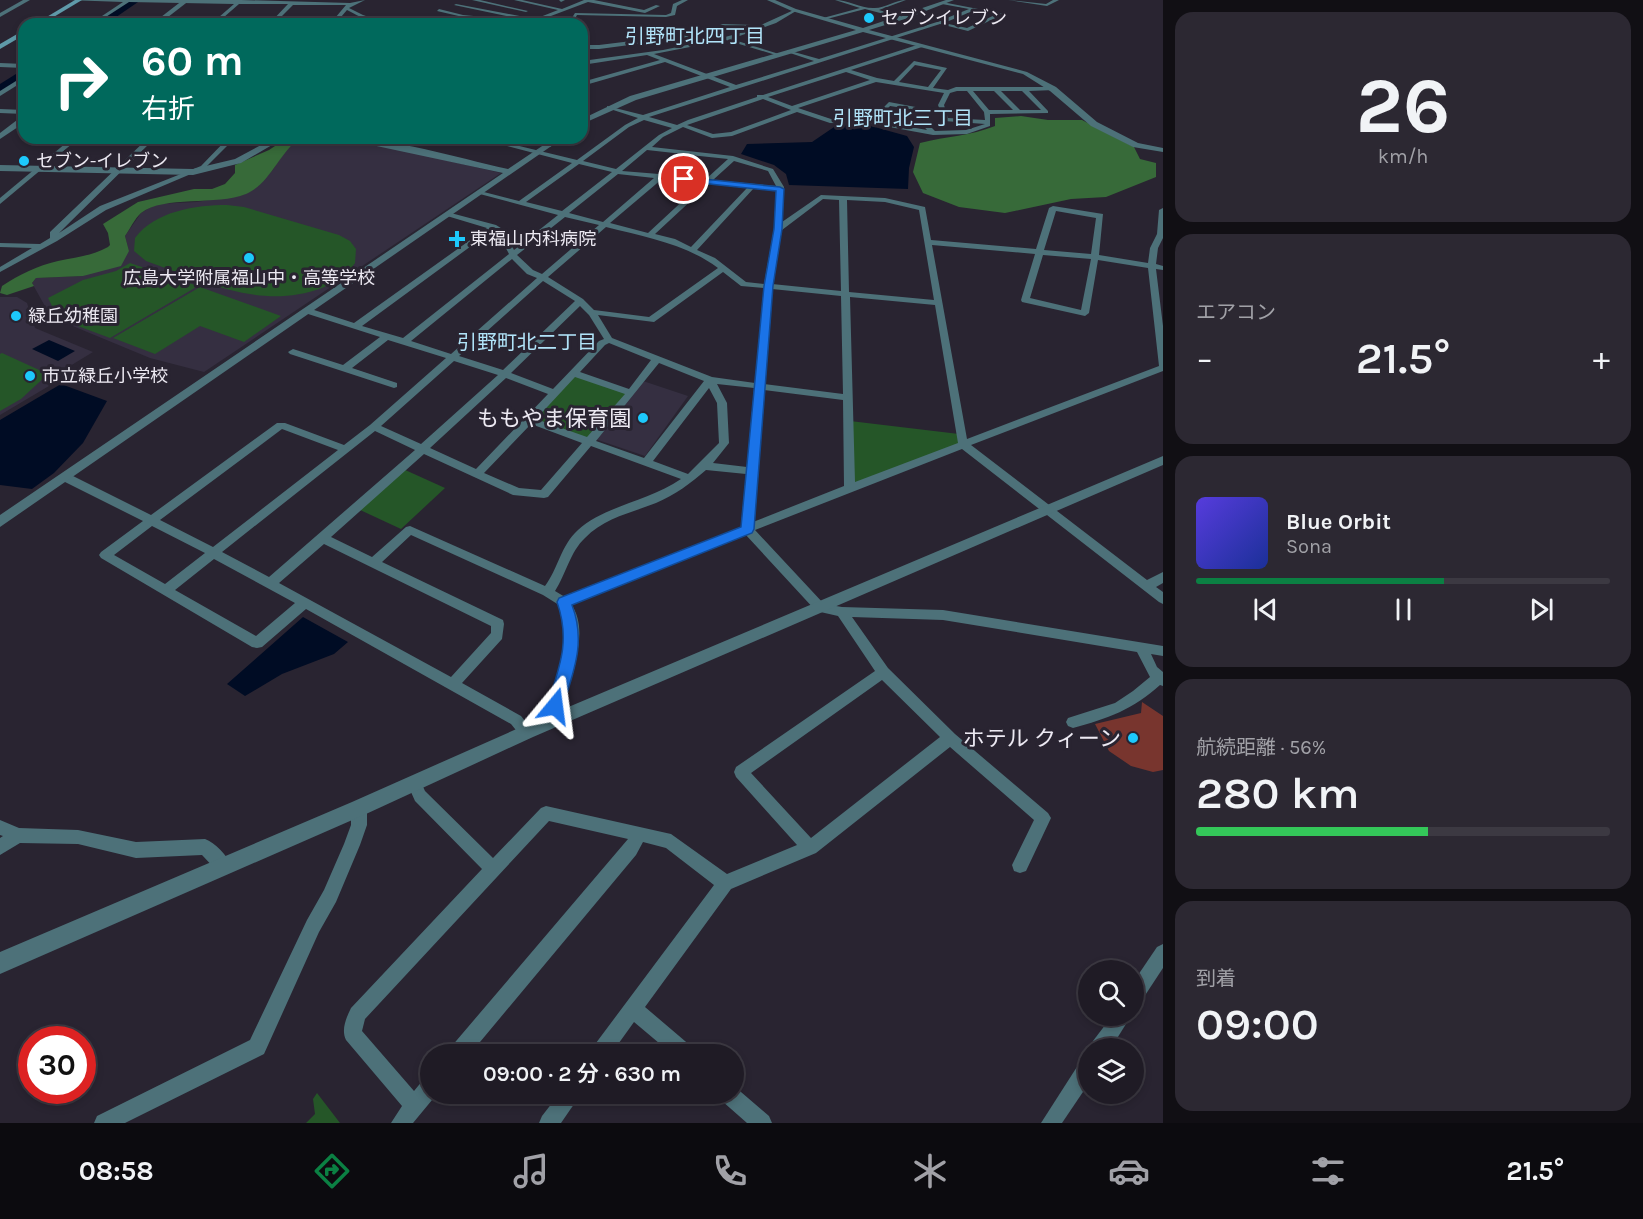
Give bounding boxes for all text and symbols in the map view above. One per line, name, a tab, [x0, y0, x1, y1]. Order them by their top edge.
place label: セブンイレブン	[881, 7, 1007, 29]
marker: セブンイレブン	[862, 11, 876, 25]
district label: 引野町北四丁目	[625, 25, 765, 48]
text: 60 m	[141, 36, 244, 86]
icon: right	[42, 42, 120, 120]
text: 26	[1356, 60, 1450, 152]
text: 右折	[141, 93, 195, 125]
district label: 引野町北三丁目	[833, 107, 973, 130]
text: km/h	[1378, 145, 1428, 168]
place label: セブン-イレブン	[36, 150, 168, 172]
pin	[658, 153, 709, 204]
marker: セブン-イレブン	[17, 154, 31, 168]
icon: arrive	[667, 162, 700, 195]
place label: 東福山内科病院	[470, 228, 596, 250]
marker: 東福山内科病院	[448, 230, 466, 248]
marker: 広島大学附属福山中・高等学校	[242, 251, 256, 265]
place label: 広島大学附属福山中・高等学校	[123, 267, 375, 289]
text: エアコン	[1196, 301, 1276, 324]
place label: 緑丘幼稚園	[28, 305, 118, 327]
marker: 緑丘幼稚園	[9, 309, 23, 323]
district label: 引野町北二丁目	[457, 331, 597, 354]
text: 21.5°	[1356, 332, 1450, 384]
text: −	[1196, 339, 1213, 377]
text: +	[1593, 339, 1610, 377]
place label: 市立緑丘小学校	[42, 365, 168, 387]
marker: 市立緑丘小学校	[23, 369, 37, 383]
place label: ももやま保育園	[477, 406, 631, 432]
marker: ももやま保育園	[636, 411, 650, 425]
text: Blue Orbit	[1286, 509, 1391, 535]
text: Sona	[1286, 535, 1332, 558]
icon: previous	[1249, 593, 1282, 626]
icon: pause	[1387, 593, 1420, 626]
icon: next	[1525, 593, 1558, 626]
position arrow	[523, 674, 587, 738]
place label: ホテル クィーン	[963, 726, 1121, 752]
marker: ホテル クィーン	[1126, 731, 1140, 745]
text: 航続距離 · 56%	[1196, 736, 1326, 759]
text: 280 km	[1196, 767, 1360, 819]
map controls	[1078, 960, 1144, 1104]
button: search	[1078, 960, 1144, 1026]
text: 到着	[1196, 967, 1236, 990]
text: 09:00	[1196, 998, 1319, 1050]
speed limit sign: 30	[18, 1026, 96, 1104]
button: layers	[1078, 1038, 1144, 1104]
text: 09:00 · 2 分 · 630 m	[483, 1061, 681, 1087]
icon: directions	[311, 1150, 353, 1192]
icon: music	[510, 1150, 552, 1192]
icon: phone	[709, 1150, 751, 1192]
icon: climate	[909, 1150, 951, 1192]
icon: car	[1108, 1150, 1150, 1192]
icon: filters	[1307, 1150, 1349, 1192]
text: 08:58	[79, 1155, 154, 1187]
text: 21.5°	[1506, 1155, 1564, 1187]

